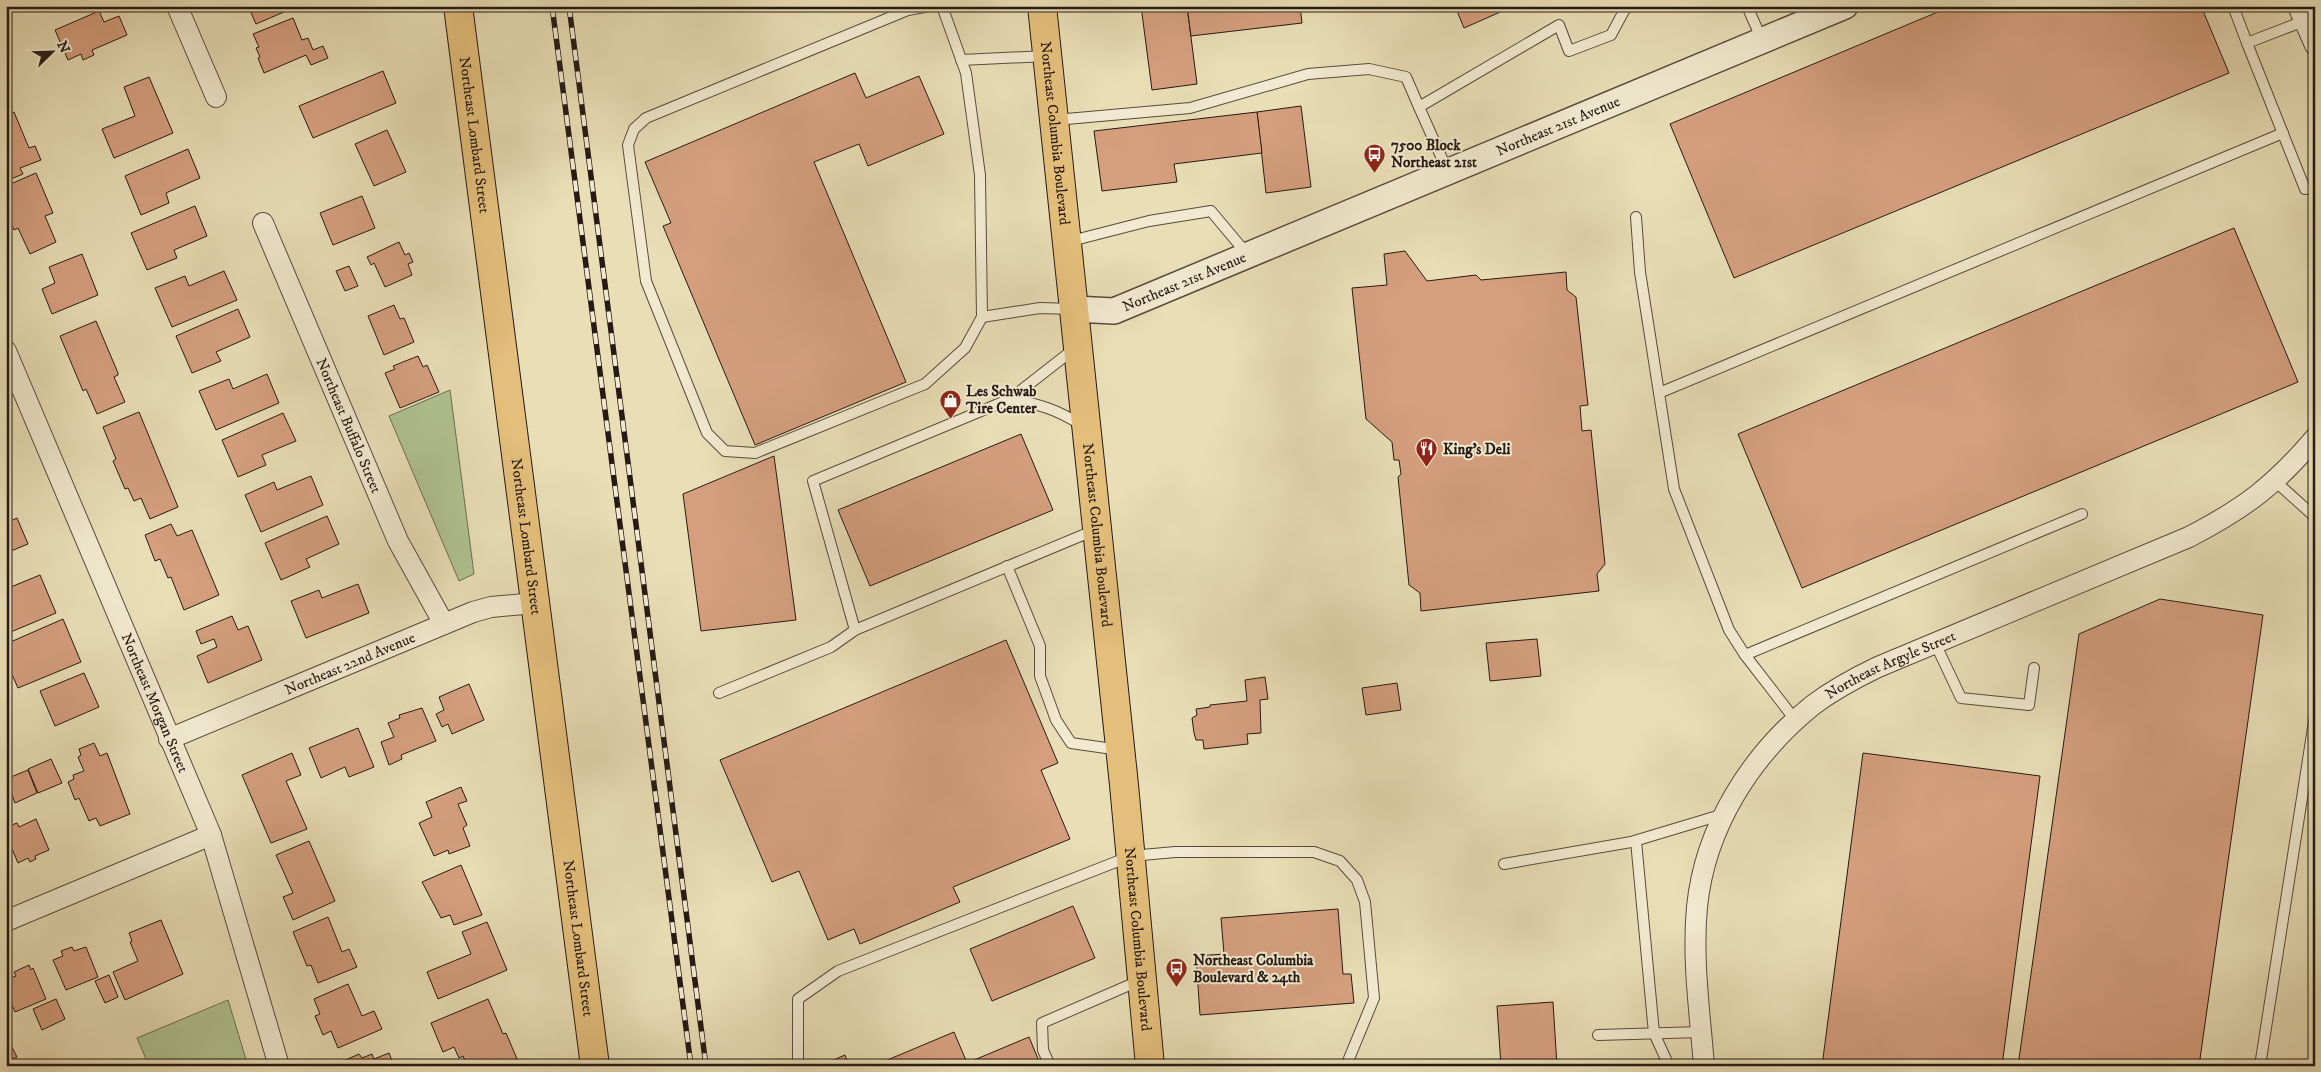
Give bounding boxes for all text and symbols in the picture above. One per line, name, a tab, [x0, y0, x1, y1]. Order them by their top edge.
north arrow	[28, 28, 78, 78]
text: N	[53, 39, 74, 57]
street label: Northeast Columbia Boulevard	[1036, 41, 1075, 227]
street label: Northeast Lombard Street	[455, 56, 494, 215]
street label: Northeast 21st Avenue	[1493, 92, 1623, 160]
place label: 7500 Block Northeast 21st	[1391, 136, 1477, 172]
bus stop icon: 7500 Block Northeast 21st	[1363, 142, 1387, 173]
street label: Northeast 21st Avenue	[1119, 248, 1249, 316]
street label: Northeast Buffalo Street	[312, 355, 386, 496]
place label: Les Schwab Tire Center	[965, 382, 1037, 418]
shop icon: Les Schwab Tire Center	[938, 388, 962, 419]
restaurant icon: King's Deli	[1415, 437, 1439, 468]
place label: King's Deli	[1443, 440, 1510, 459]
street label: Northeast Columbia Boulevard	[1079, 442, 1117, 628]
street label: Northeast Lombard Street	[507, 457, 546, 616]
street label: Northeast Argyle Street	[1821, 626, 1959, 703]
street label: Northeast 22nd Avenue	[282, 628, 418, 699]
street label: Northeast Morgan Street	[117, 630, 193, 776]
street label: Northeast Columbia Boulevard	[1120, 846, 1156, 1032]
street label: Northeast Lombard Street	[559, 859, 598, 1018]
place label: Northeast Columbia Boulevard & 24th	[1193, 951, 1314, 987]
bus stop icon: Northeast Columbia Boulevard & 24th	[1165, 957, 1189, 988]

